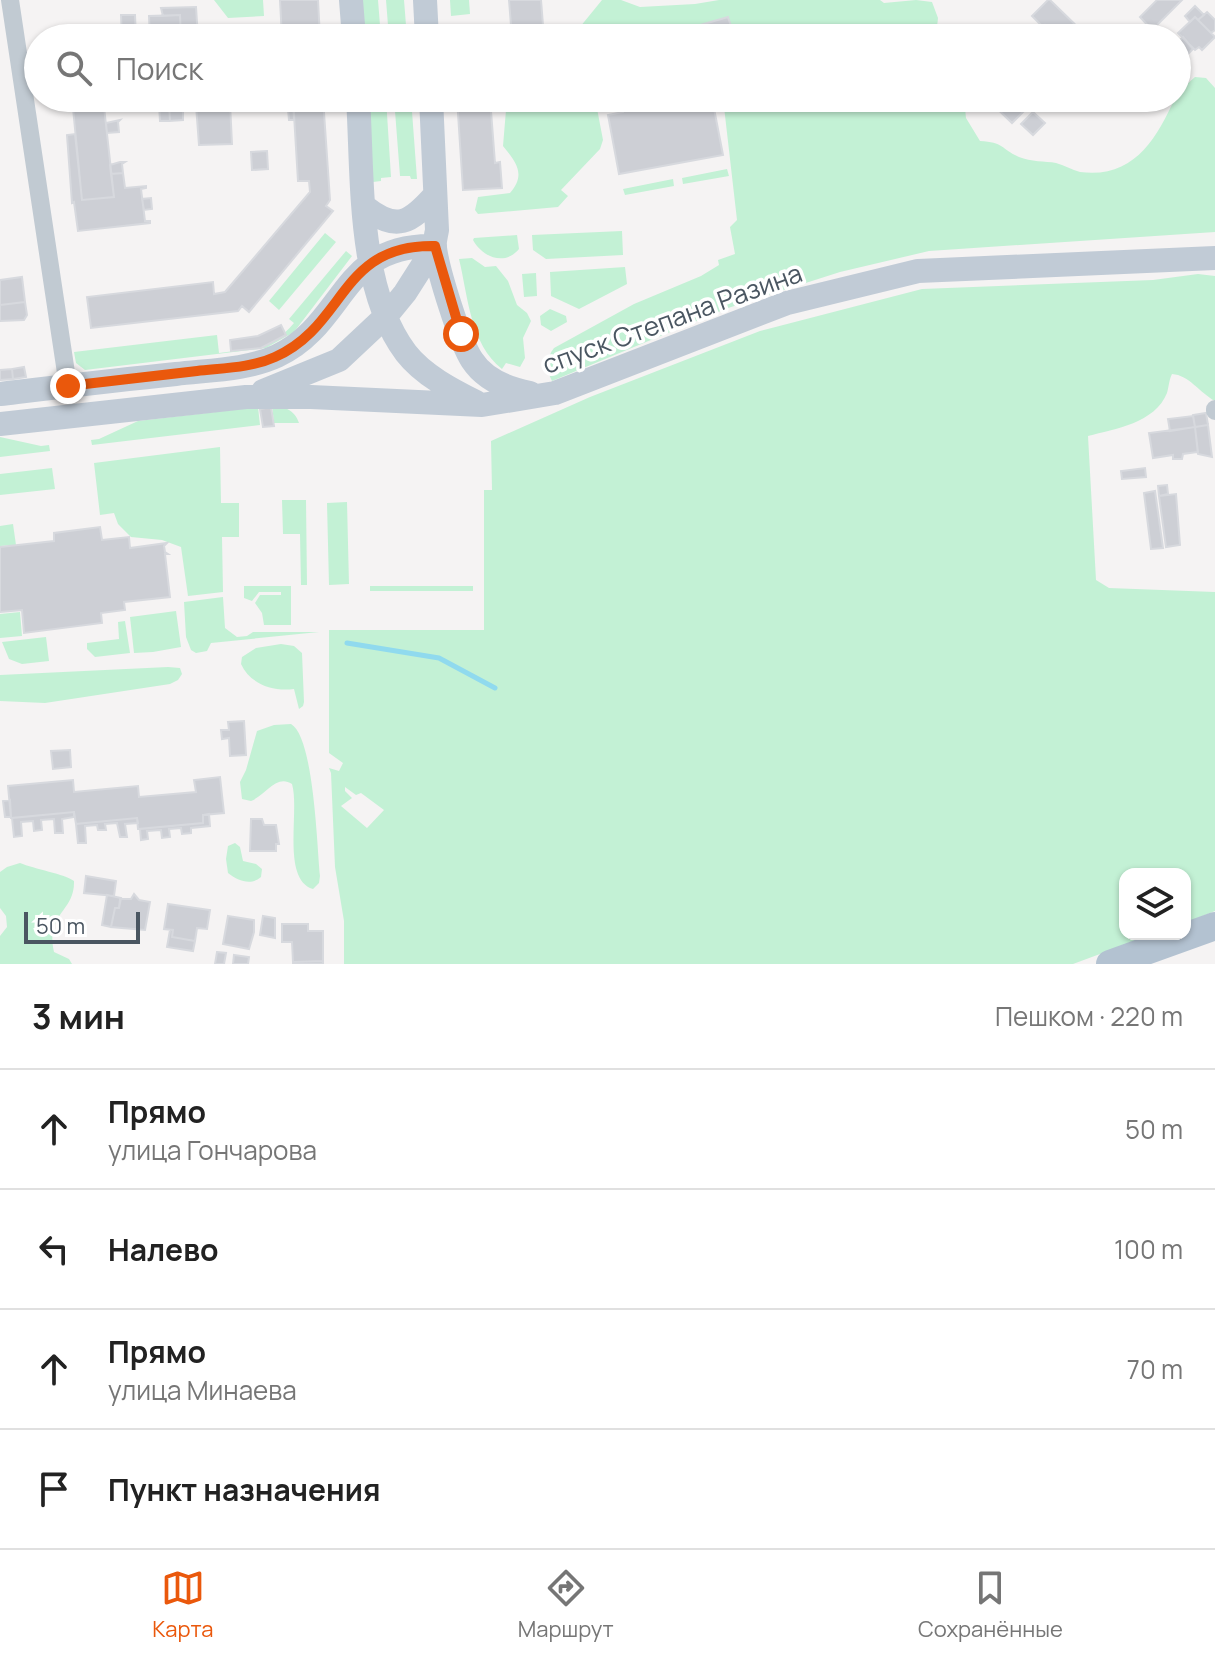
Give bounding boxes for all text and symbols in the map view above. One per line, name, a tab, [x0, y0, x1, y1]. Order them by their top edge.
search box	[24, 24, 1191, 112]
icon: search	[52, 46, 96, 90]
text: Поиск	[116, 48, 203, 89]
street label: спуск Степана Разина	[537, 254, 807, 382]
route start	[443, 316, 479, 352]
route end	[50, 368, 86, 404]
map controls	[1119, 868, 1191, 940]
button: layers	[1119, 868, 1191, 940]
scale bar	[24, 908, 140, 944]
text: 50 m	[36, 911, 85, 941]
text: 3 мин	[32, 993, 125, 1039]
text: Пешком · 220 m	[995, 998, 1183, 1034]
text: Прямо	[108, 1091, 206, 1132]
icon: ahead	[32, 1107, 76, 1151]
text: 50 m	[1125, 1111, 1183, 1147]
text: улица Гончарова	[108, 1132, 317, 1168]
icon: left	[32, 1227, 76, 1271]
text: Налево	[108, 1229, 218, 1270]
text: 100 m	[1114, 1231, 1183, 1267]
text: Прямо	[108, 1331, 206, 1372]
icon: ahead	[32, 1347, 76, 1391]
text: 70 m	[1127, 1351, 1183, 1387]
text: улица Минаева	[108, 1372, 297, 1408]
icon: arrive	[32, 1467, 76, 1511]
text: Пункт назначения	[108, 1469, 381, 1510]
tab: Карта	[152, 1566, 213, 1644]
tab: Маршрут	[518, 1566, 614, 1644]
tab: Сохранённые	[918, 1566, 1063, 1644]

